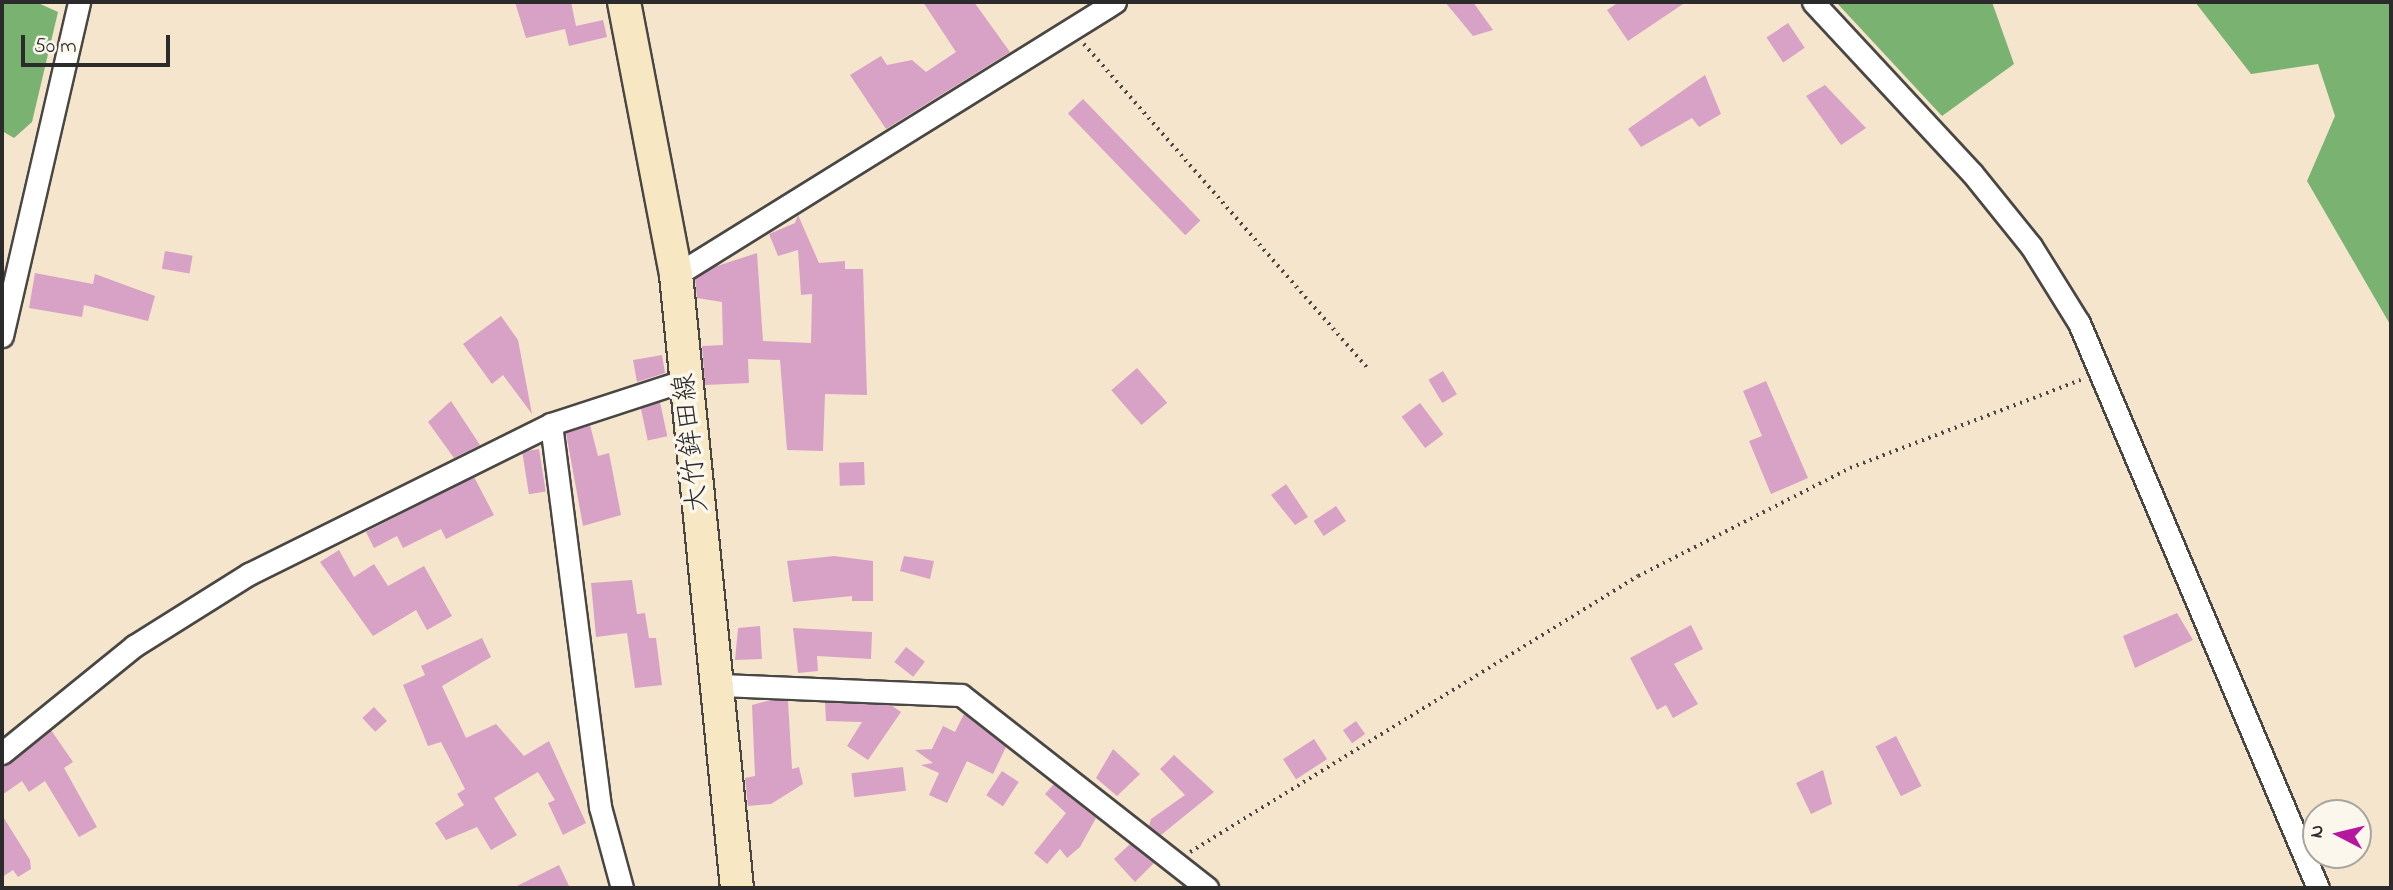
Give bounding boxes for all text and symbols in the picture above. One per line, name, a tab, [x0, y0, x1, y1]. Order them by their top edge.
scale bar	[24, 21, 173, 65]
text: 50 m	[34, 32, 77, 62]
street label: 大竹鉾田線	[669, 372, 717, 514]
north arrow	[2302, 799, 2372, 869]
text: N	[2303, 824, 2332, 840]

